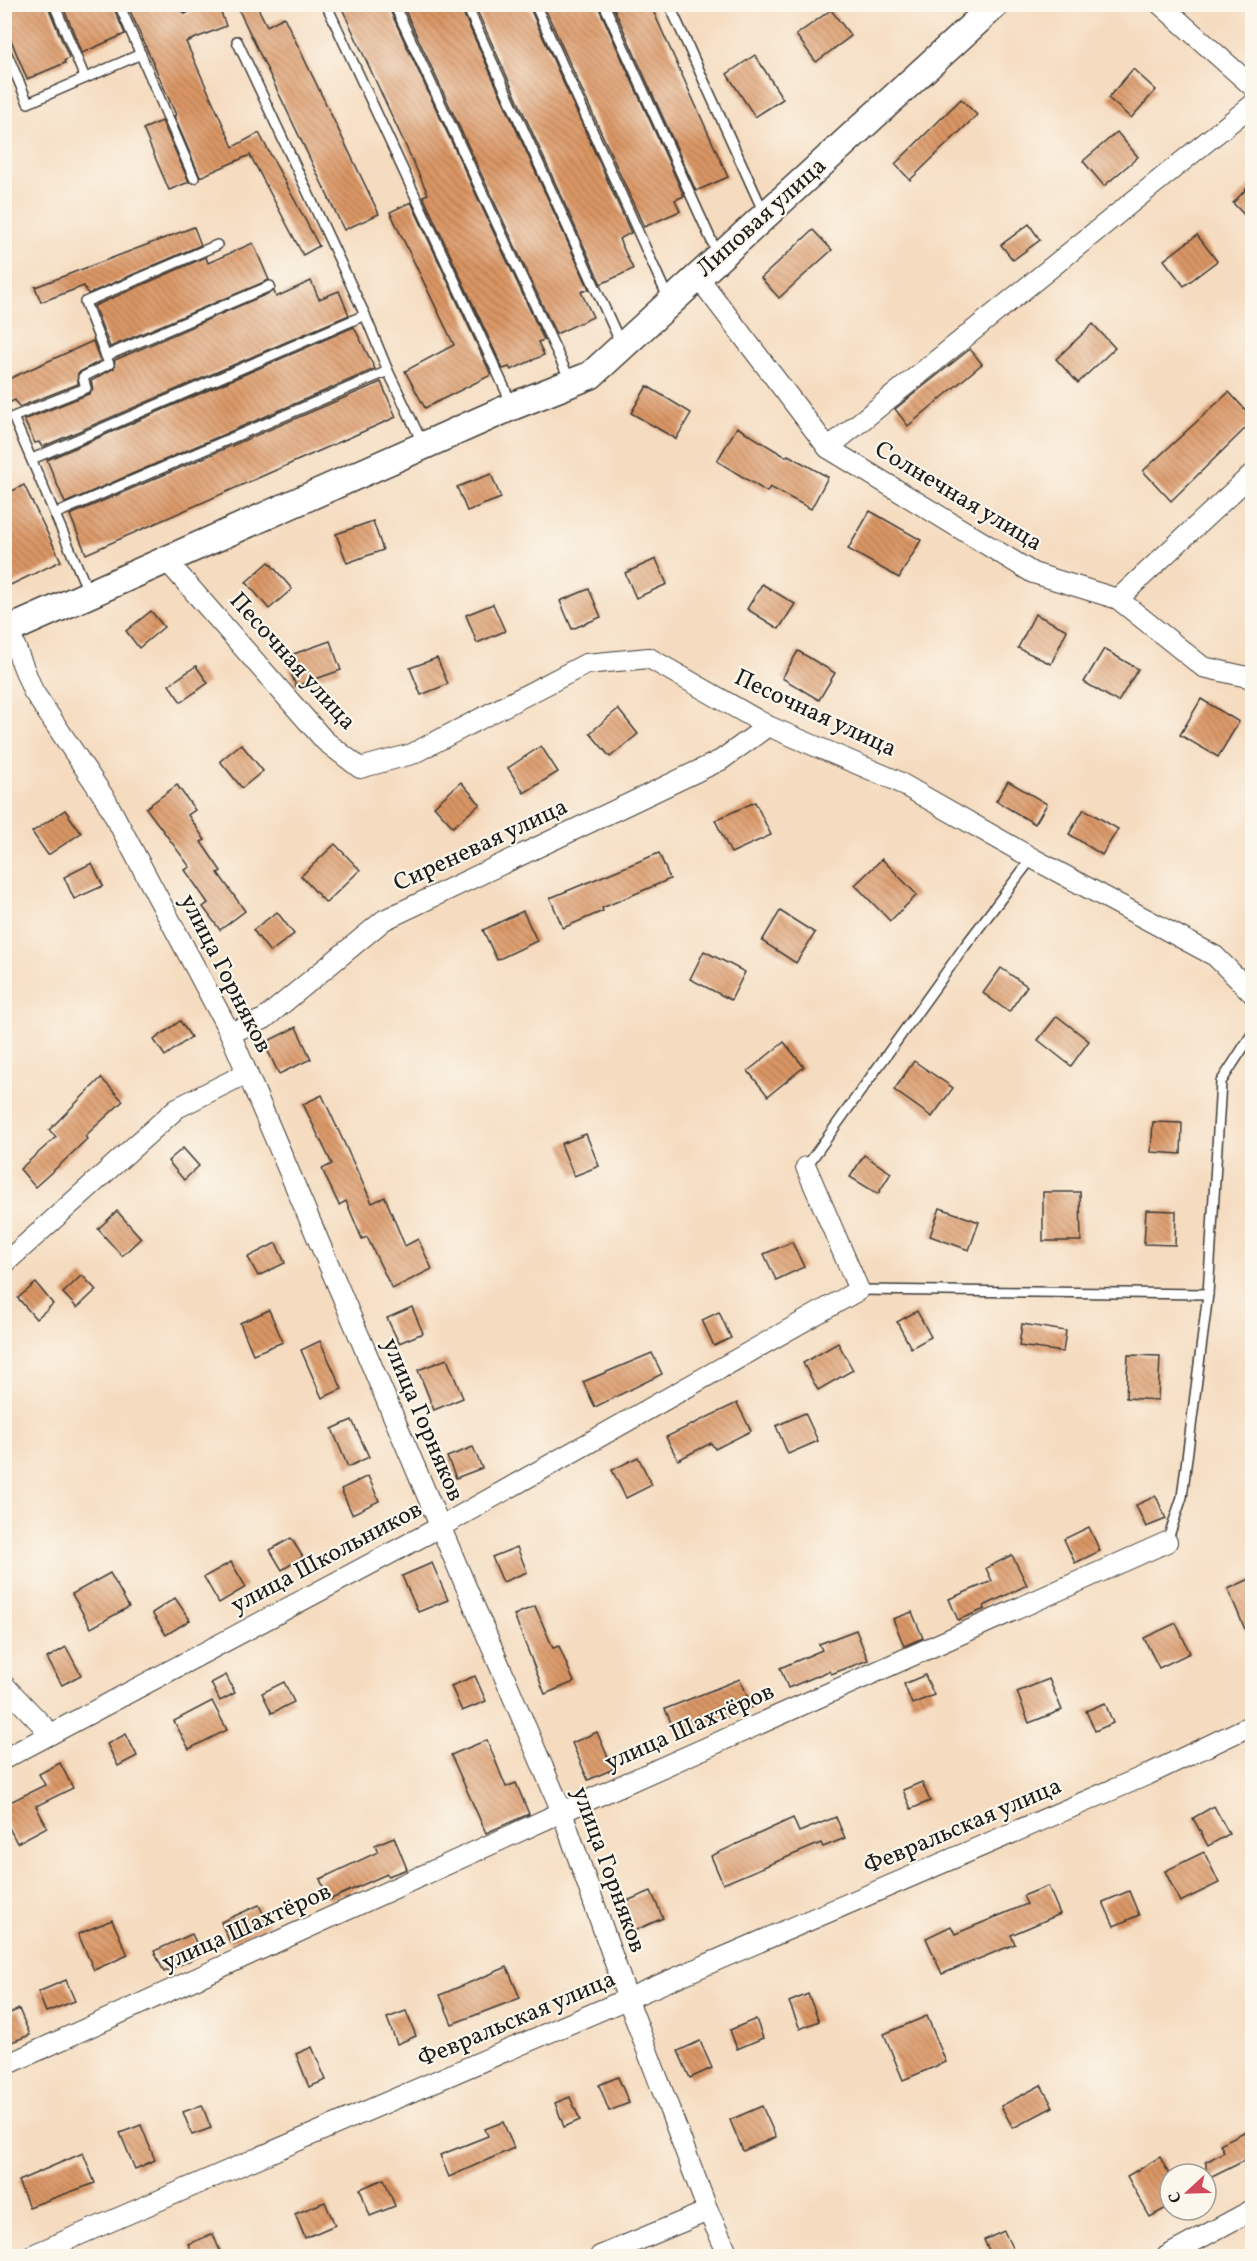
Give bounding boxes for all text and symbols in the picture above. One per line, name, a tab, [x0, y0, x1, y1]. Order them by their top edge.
street label: Липовая улица	[689, 150, 835, 286]
street label: Солнечная улица	[868, 433, 1048, 561]
street label: Песочная улица	[221, 585, 363, 739]
street label: Песочная улица	[728, 661, 902, 767]
street label: Сиреневая улица	[388, 791, 574, 901]
street label: улица Горняков	[170, 889, 280, 1059]
street label: улица Горняков	[372, 1333, 472, 1507]
street label: улица Школьников	[225, 1493, 429, 1623]
street label: улица Шахтёров	[600, 1675, 780, 1781]
street label: Февральская улица	[859, 1770, 1067, 1884]
street label: улица Горняков	[562, 1782, 654, 1958]
street label: улица Шахтёров	[157, 1875, 337, 1981]
street label: Февральская улица	[413, 1963, 621, 2077]
north arrow	[1158, 2162, 1218, 2222]
text: С	[1164, 2188, 1188, 2206]

